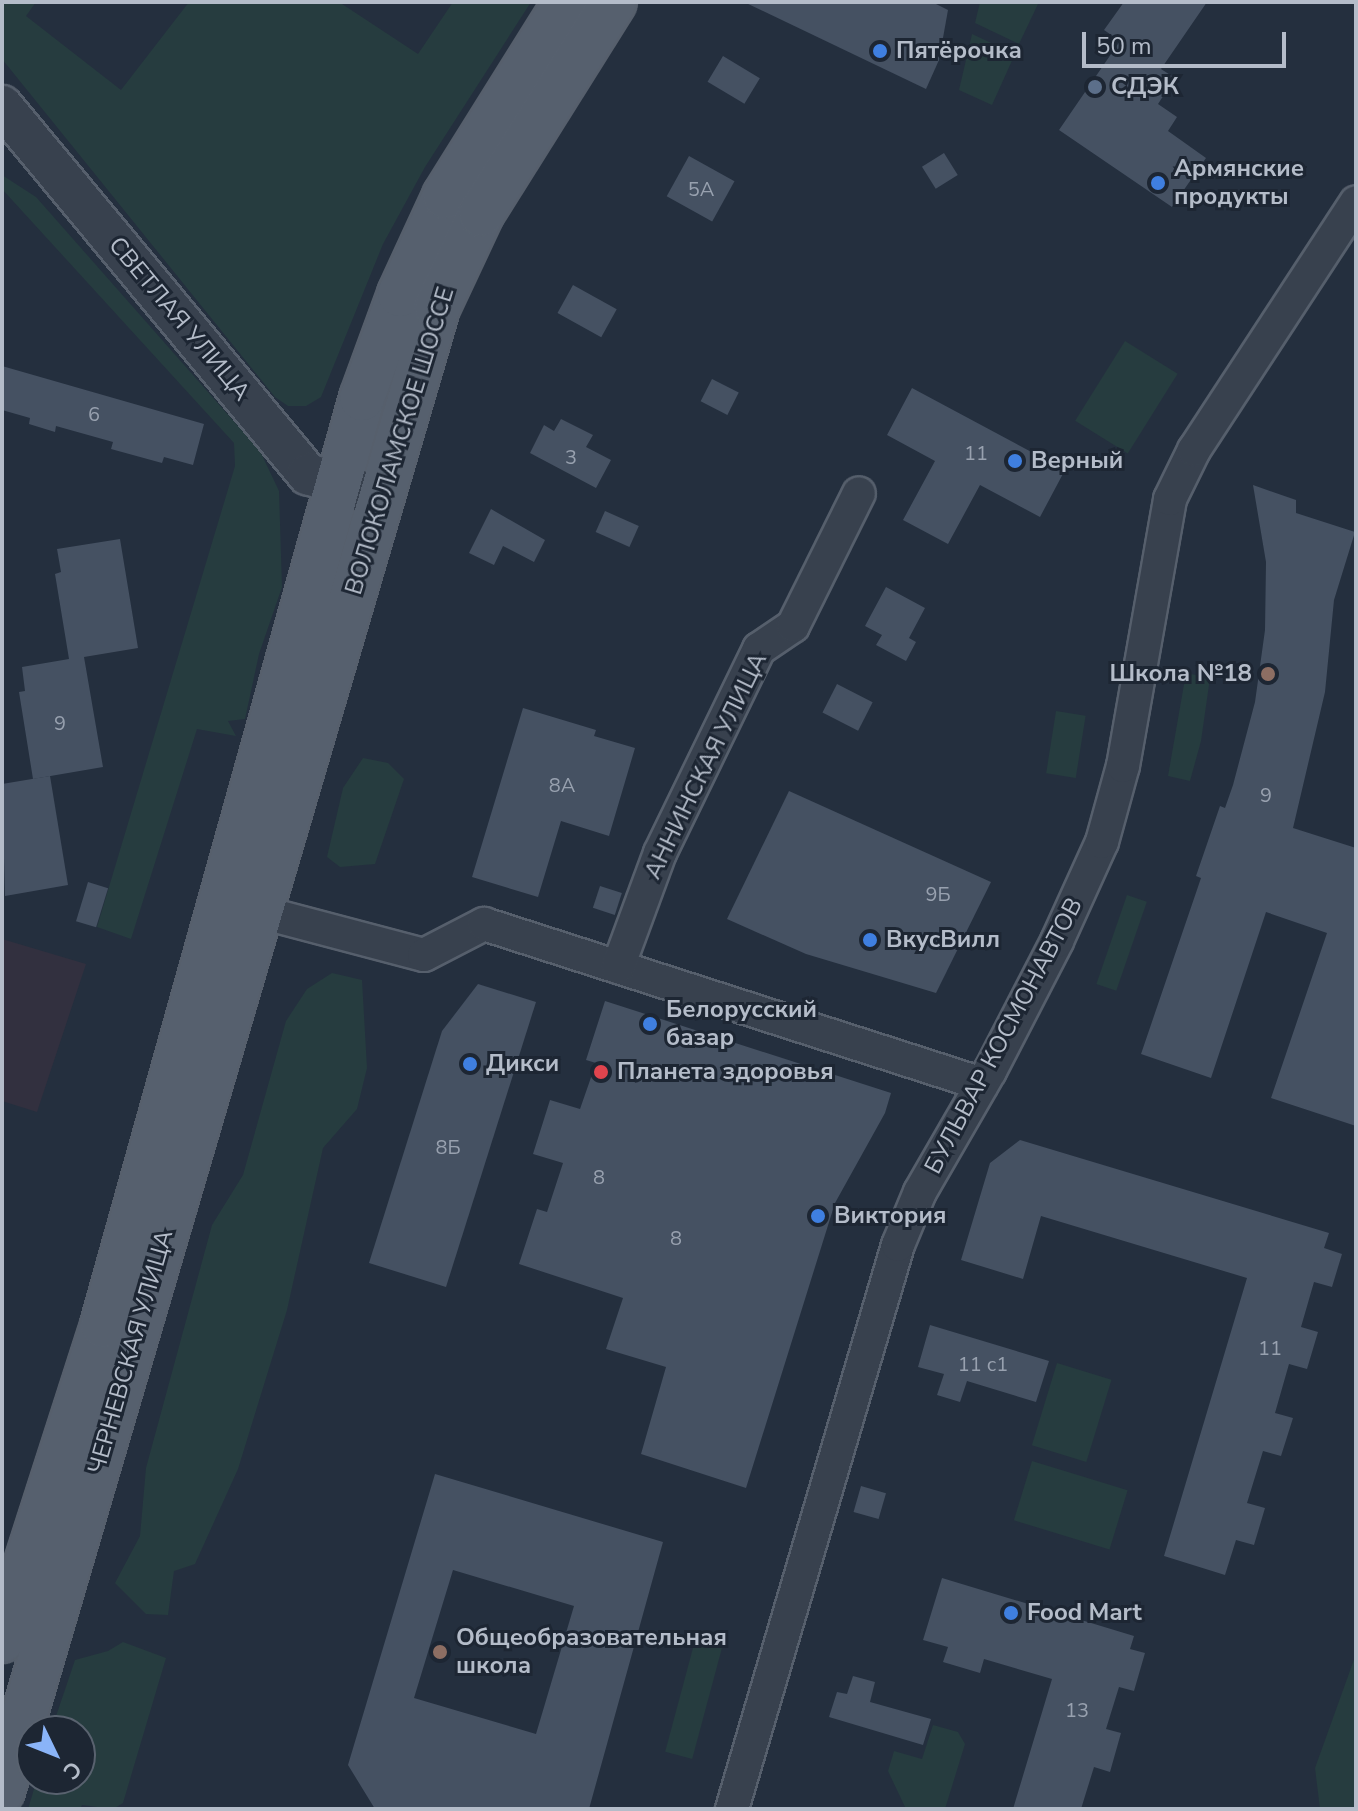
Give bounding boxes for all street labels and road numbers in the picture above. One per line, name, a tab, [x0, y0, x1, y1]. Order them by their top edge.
street label: СВЕТЛАЯ УЛИЦА	[102, 231, 256, 407]
street label: ВОЛОКОЛАМСКОЕ ШОССЕ	[339, 284, 461, 598]
street label: АННИНСКАЯ УЛИЦА	[639, 648, 773, 884]
street label: БУЛЬВАР КОСМОНАВТОВ	[919, 893, 1089, 1179]
street label: ЧЕРНЕВСКАЯ УЛИЦА	[82, 1227, 180, 1477]

